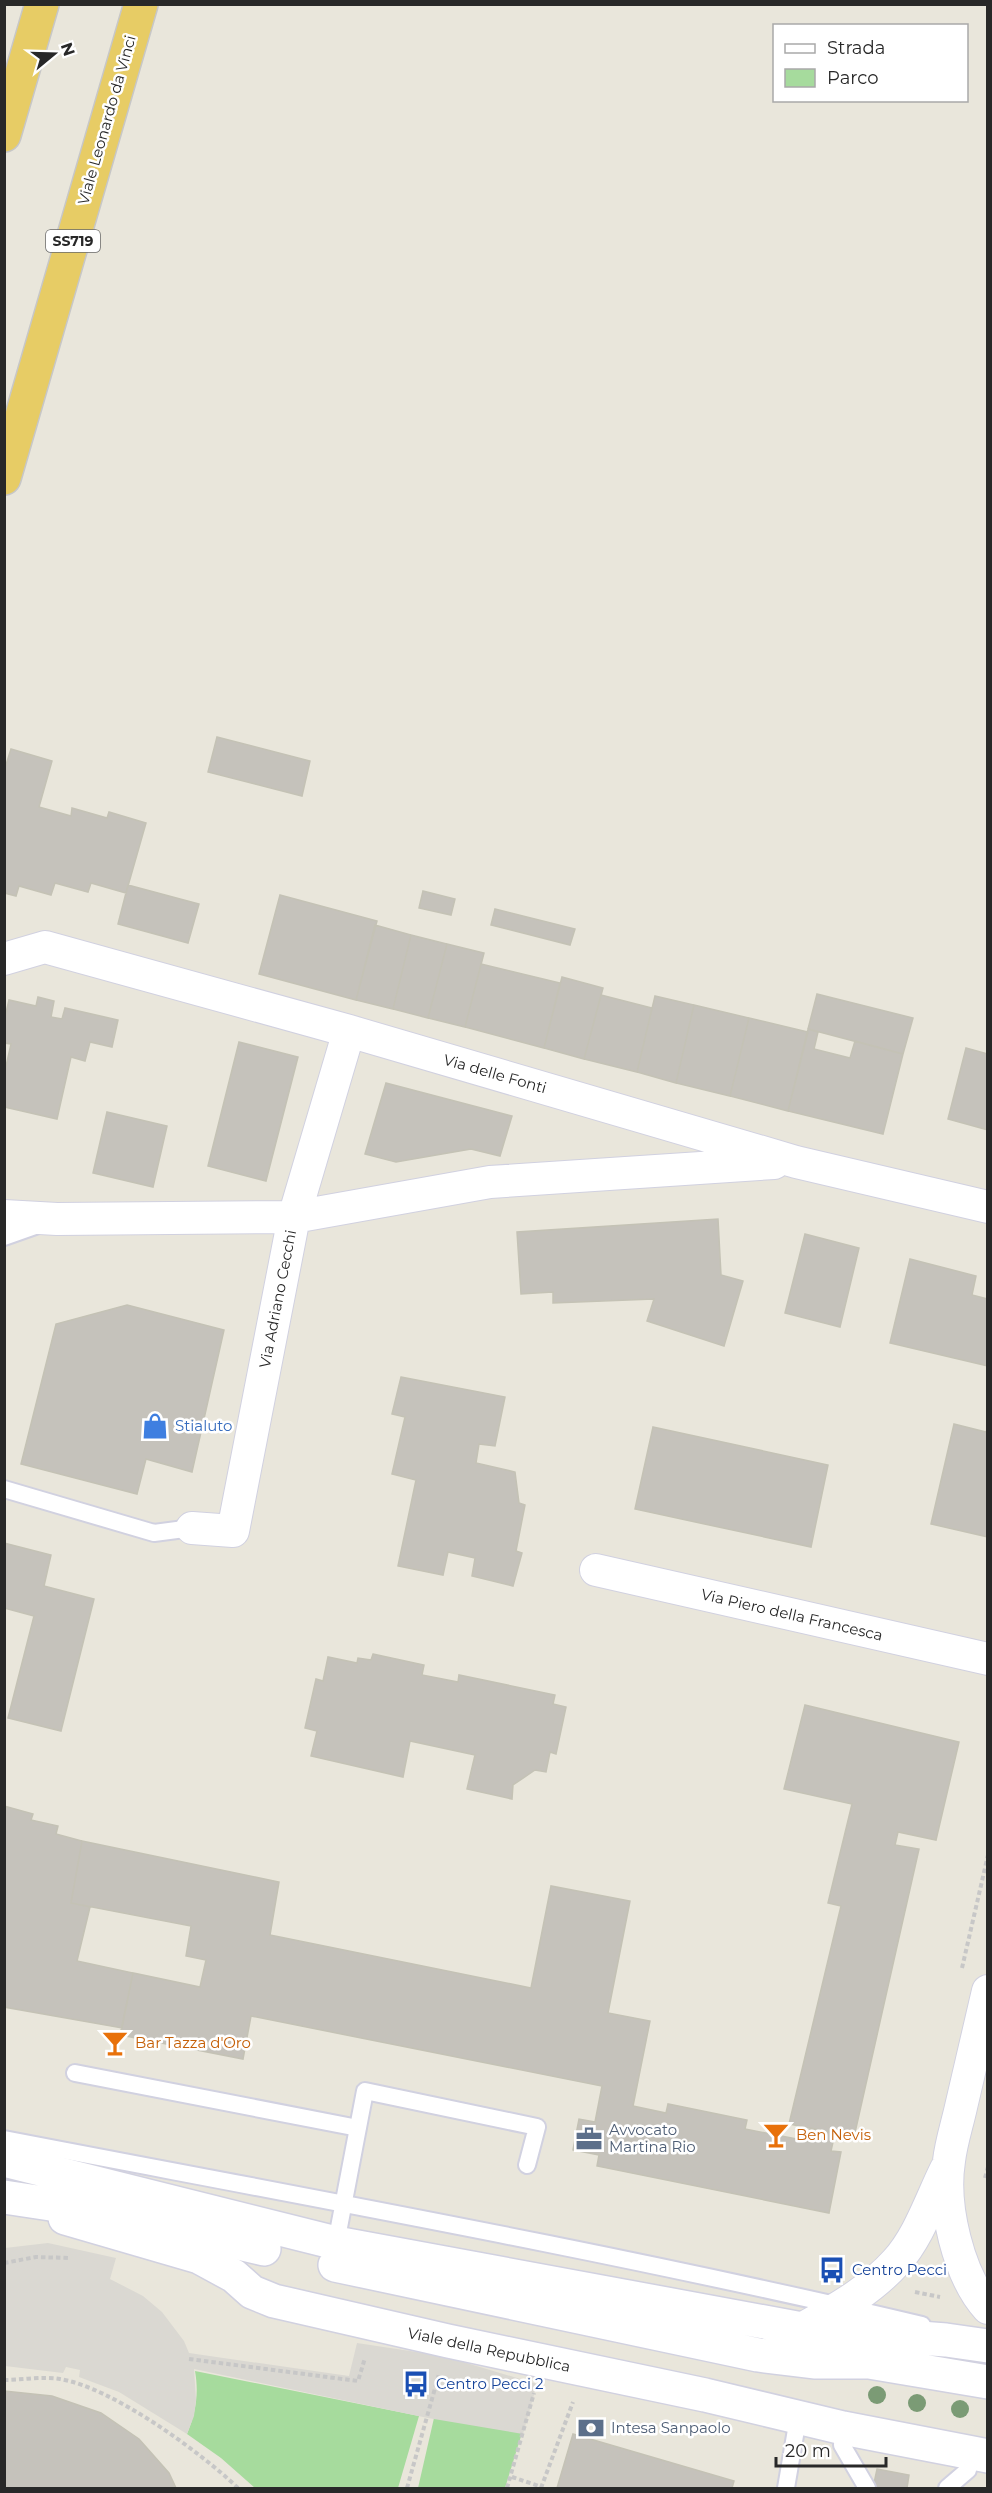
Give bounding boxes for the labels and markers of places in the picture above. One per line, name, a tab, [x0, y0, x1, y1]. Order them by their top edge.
shop icon: Stialuto	[140, 1411, 170, 1441]
place label: Stialuto	[175, 1416, 233, 1435]
bar icon: Bar Tazza d'Oro	[100, 2028, 130, 2058]
place label: Bar Tazza d'Oro	[135, 2033, 251, 2052]
place label: Avvocato Martina Rio	[609, 2120, 696, 2156]
bar icon: Ben Nevis	[761, 2120, 791, 2150]
office icon: Avvocato Martina Rio	[574, 2124, 604, 2154]
place label: Ben Nevis	[796, 2125, 871, 2144]
bus stop icon: Centro Pecci	[817, 2255, 847, 2285]
place label: Centro Pecci	[852, 2260, 947, 2279]
bus stop icon: Centro Pecci 2	[401, 2369, 431, 2399]
place label: Centro Pecci 2	[436, 2374, 544, 2393]
bank icon: Intesa Sanpaolo	[576, 2413, 606, 2443]
place label: Intesa Sanpaolo	[611, 2418, 731, 2437]

